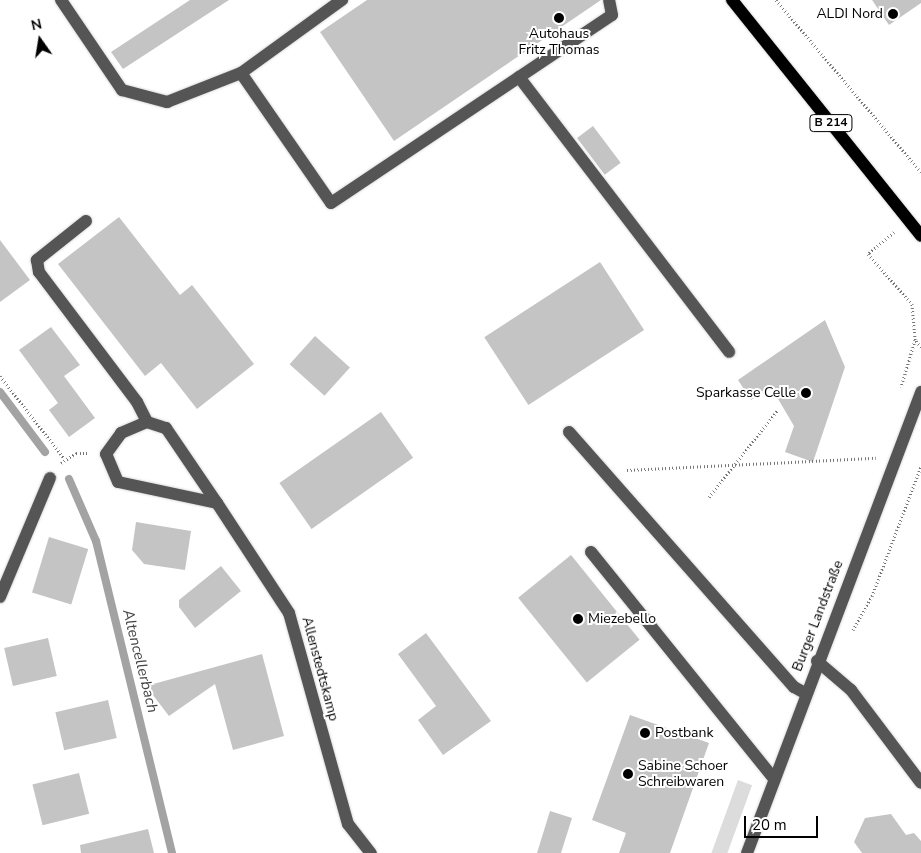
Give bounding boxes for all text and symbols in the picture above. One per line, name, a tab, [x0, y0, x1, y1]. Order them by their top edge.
place label: ALDI Nord	[816, 6, 883, 22]
marker: ALDI Nord	[887, 8, 899, 20]
marker: Autohaus Fritz Thomas	[553, 12, 565, 24]
text: N	[29, 14, 44, 35]
north arrow	[15, 15, 65, 65]
place label: Autohaus Fritz Thomas	[518, 26, 600, 58]
road number: B 214	[808, 114, 854, 132]
place label: Sparkasse Celle	[696, 385, 796, 401]
marker: Sparkasse Celle	[800, 387, 812, 399]
street label: Burger Landstraße	[789, 558, 847, 674]
water label: Altencellerbach	[118, 607, 162, 715]
place label: Miezebello	[588, 611, 656, 627]
marker: Miezebello	[572, 613, 584, 625]
street label: Allenstedtskamp	[298, 615, 342, 723]
place label: Postbank	[655, 725, 713, 741]
marker: Postbank	[639, 727, 651, 739]
place label: Sabine Schoer Schreibwaren	[638, 758, 728, 790]
marker: Sabine Schoer Schreibwaren	[622, 768, 634, 780]
scale bar	[746, 806, 820, 838]
text: 20 m	[752, 815, 787, 835]

